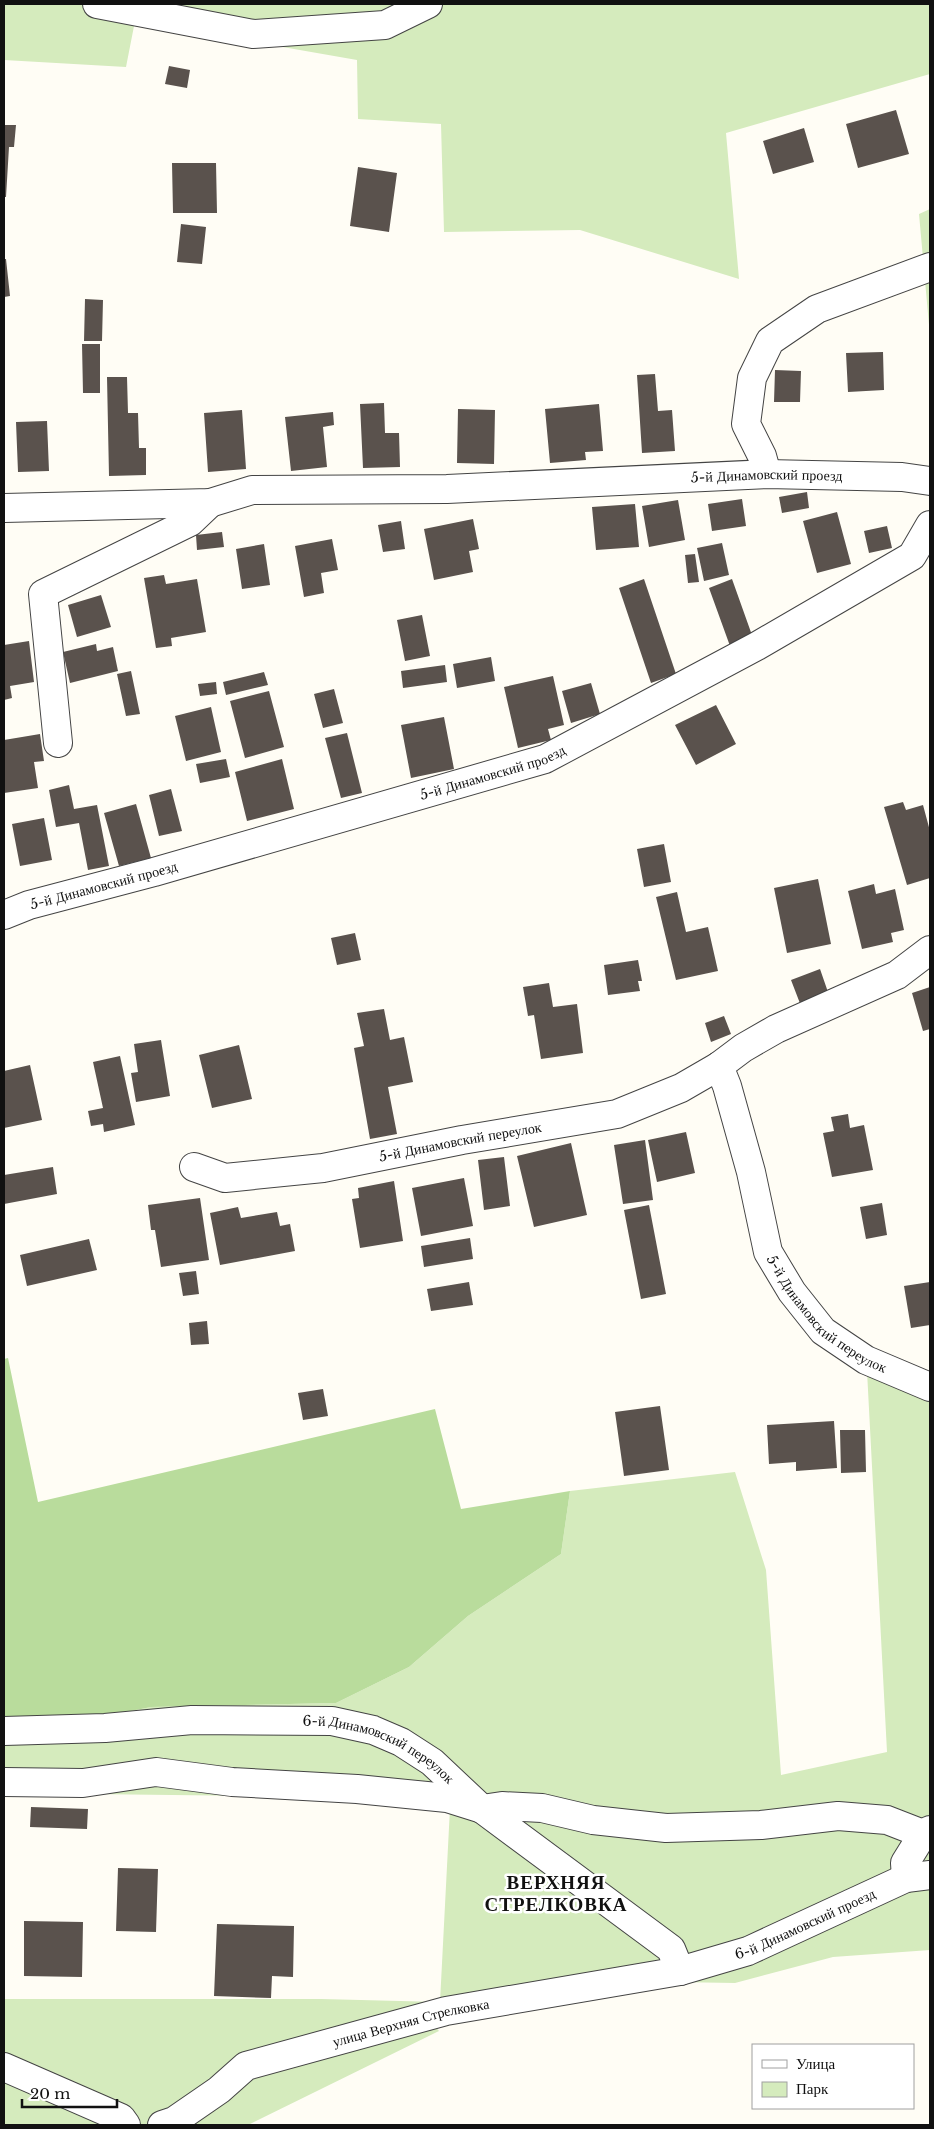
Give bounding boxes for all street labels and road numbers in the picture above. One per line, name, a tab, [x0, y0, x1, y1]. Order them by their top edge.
street label: 5-й Динамовский проезд	[690, 465, 843, 487]
street label: 5-й Динамовский проезд	[418, 741, 568, 804]
street label: 5-й Динамовский проезд	[28, 857, 179, 913]
street label: 5-й Динамовский переулок	[377, 1118, 543, 1166]
street label: 5-й Динамовский переулок	[763, 1252, 890, 1377]
street label: 6-й Динамовский переулок	[302, 1712, 458, 1787]
street label: 6-й Динамовский проезд	[733, 1884, 878, 1963]
street label: улица Верхняя Стрелковка	[331, 1995, 491, 2051]

